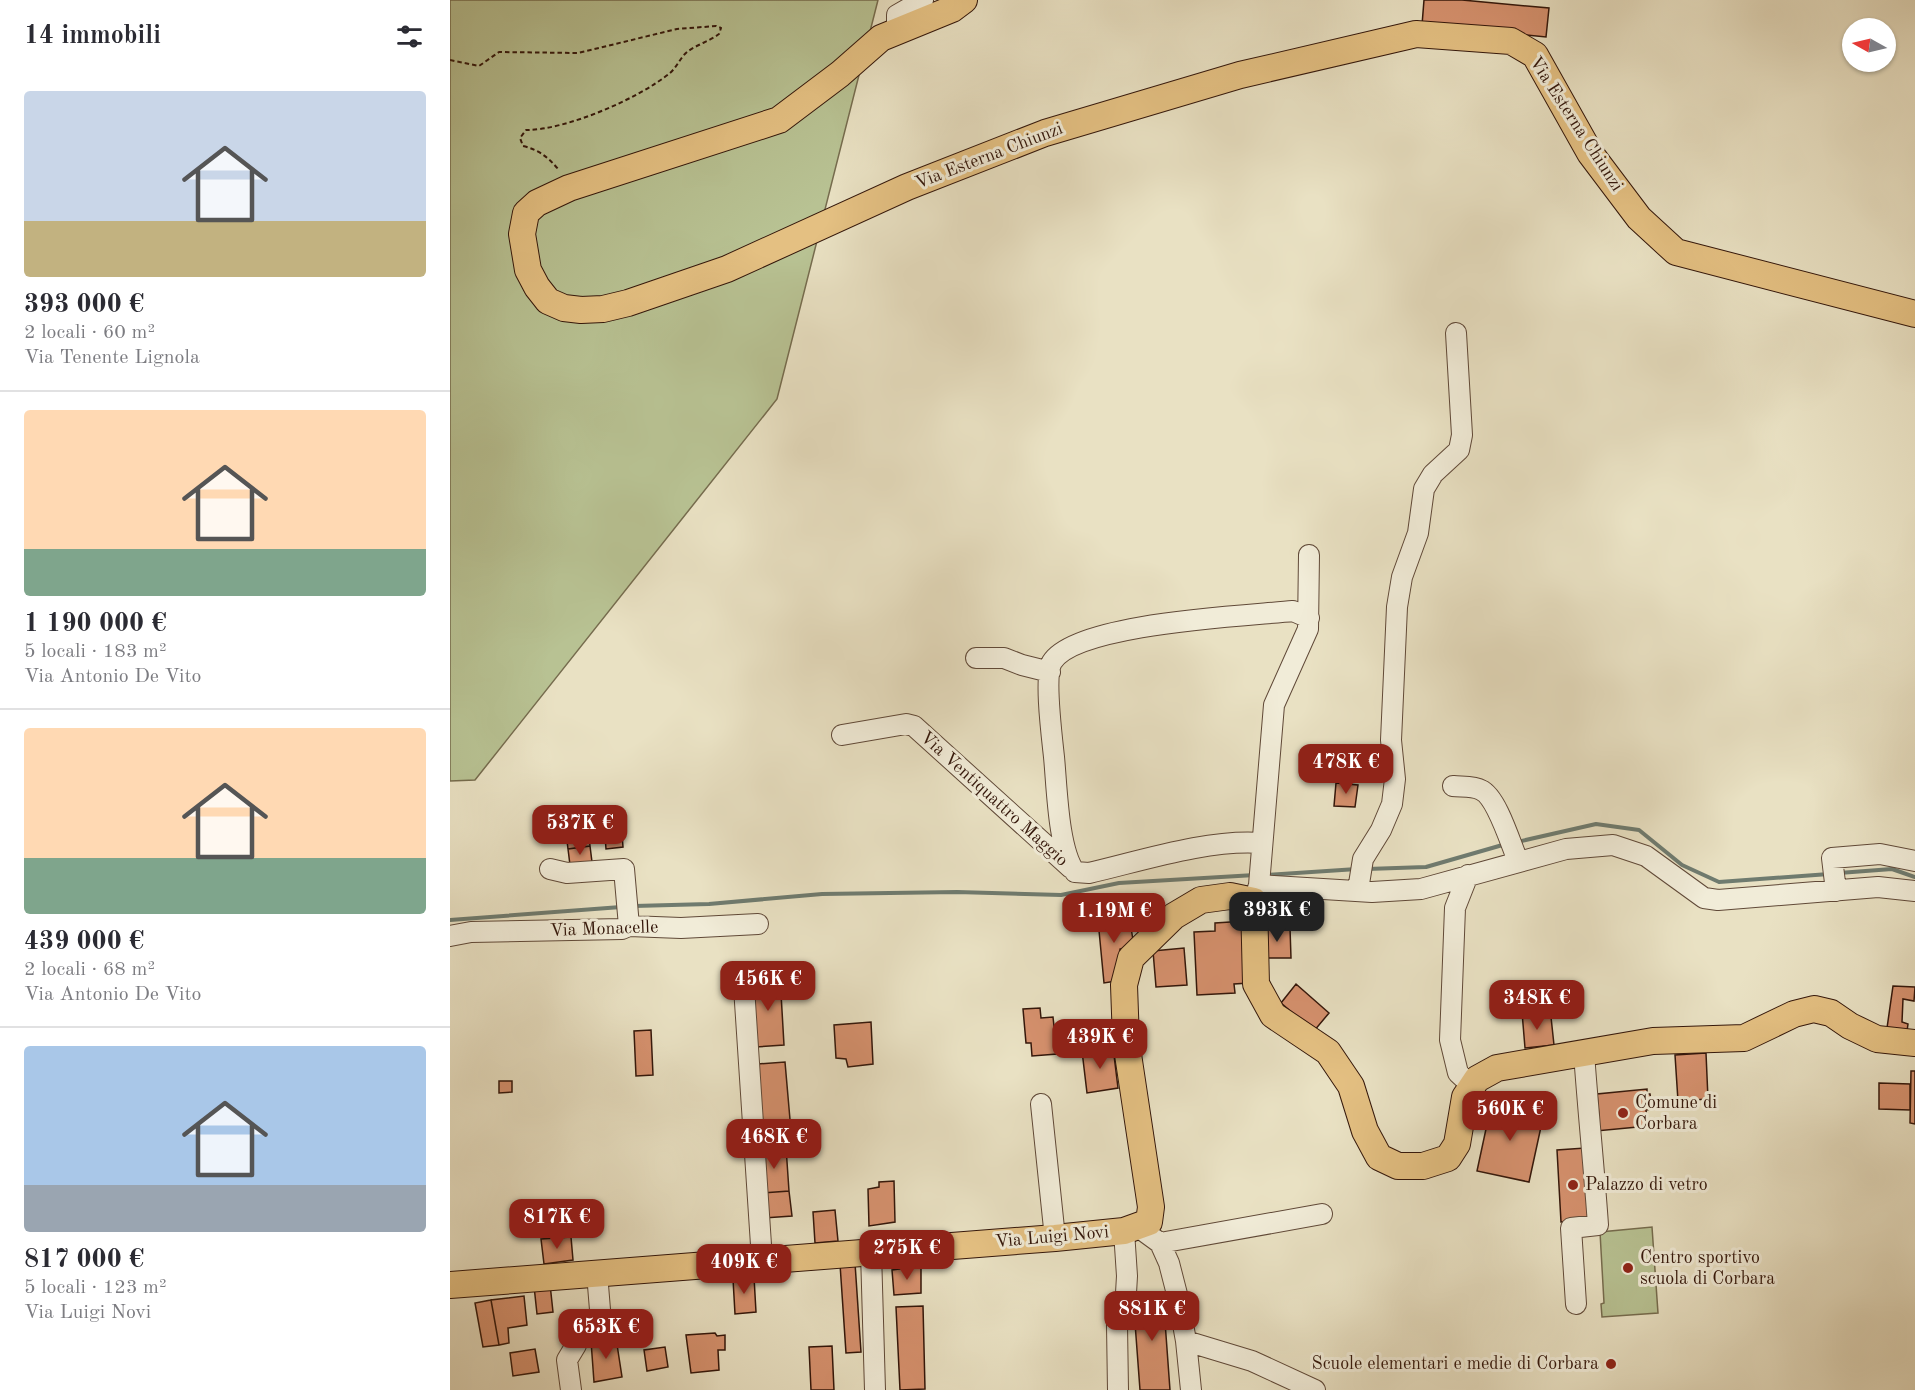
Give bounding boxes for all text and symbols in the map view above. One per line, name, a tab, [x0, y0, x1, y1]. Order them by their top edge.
north arrow	[1842, 18, 1896, 72]
map controls	[1842, 18, 1896, 72]
icon: filters	[393, 20, 426, 53]
text: 14 immobili	[24, 23, 161, 49]
street label: Via Esterna Chiunzi	[1526, 53, 1626, 195]
street label: Via Esterna Chiunzi	[913, 119, 1065, 192]
icon: home	[171, 130, 279, 238]
text: 393 000 €	[24, 292, 144, 318]
text: 2 locali · 60 m²	[24, 323, 155, 343]
text: Via Tenente Lignola	[24, 348, 200, 368]
icon: home	[171, 449, 279, 557]
text: 1 190 000 €	[24, 611, 166, 637]
text: 5 locali · 183 m²	[24, 642, 167, 662]
text: Via Antonio De Vito	[24, 667, 201, 687]
street label: Via Ventiquattro Maggio	[917, 728, 1071, 870]
pin: 478K €	[1297, 744, 1395, 795]
text: 478K €	[1312, 753, 1380, 773]
icon: home	[171, 767, 279, 875]
pin: 537K €	[531, 805, 629, 856]
text: 537K €	[546, 814, 614, 834]
pin: 393K €	[1228, 892, 1326, 943]
pin: 1.19M €	[1059, 893, 1169, 944]
text: 393K €	[1243, 901, 1311, 921]
text: 1.19M €	[1076, 902, 1152, 922]
street label: Via Monacelle	[549, 918, 659, 940]
text: 439 000 €	[24, 929, 144, 955]
text: 2 locali · 68 m²	[24, 960, 155, 980]
pin: 456K €	[719, 961, 817, 1012]
text: 456K €	[734, 970, 802, 990]
pin: 348K €	[1488, 980, 1586, 1031]
text: Via Antonio De Vito	[24, 985, 201, 1005]
text: 348K €	[1503, 989, 1571, 1009]
pin: 439K €	[1051, 1019, 1149, 1070]
text: 439K €	[1066, 1028, 1134, 1048]
icon: home	[171, 1085, 279, 1193]
pin: 560K €	[1461, 1091, 1559, 1142]
place label: Comune di Corbara	[1635, 1094, 1717, 1133]
text: 560K €	[1476, 1100, 1544, 1120]
marker: Comune di Corbara	[1616, 1106, 1630, 1120]
pin: 468K €	[725, 1119, 823, 1170]
text: 468K €	[740, 1128, 808, 1148]
place label: Palazzo di vetro	[1585, 1176, 1708, 1194]
marker: Palazzo di vetro	[1566, 1178, 1580, 1192]
pin: 817K €	[508, 1199, 606, 1250]
text: 817K €	[523, 1208, 591, 1228]
street label: Via Luigi Novi	[994, 1223, 1110, 1251]
pin: 275K €	[858, 1230, 956, 1281]
text: 275K €	[873, 1239, 941, 1259]
pin: 409K €	[695, 1244, 793, 1295]
text: 817 000 €	[24, 1247, 144, 1273]
place label: Centro sportivo scuola di Corbara	[1640, 1249, 1775, 1288]
text: 409K €	[710, 1253, 778, 1273]
marker: Centro sportivo scuola di Corbara	[1621, 1261, 1635, 1275]
text: 5 locali · 123 m²	[24, 1278, 167, 1298]
pin: 881K €	[1103, 1291, 1201, 1342]
text: 881K €	[1118, 1300, 1186, 1320]
text: Via Luigi Novi	[24, 1303, 151, 1323]
pin: 653K €	[557, 1309, 655, 1360]
text: 653K €	[572, 1318, 640, 1338]
place label: Scuole elementari e medie di Corbara	[1312, 1355, 1599, 1373]
marker: Scuole elementari e medie di Corbara	[1604, 1357, 1618, 1371]

